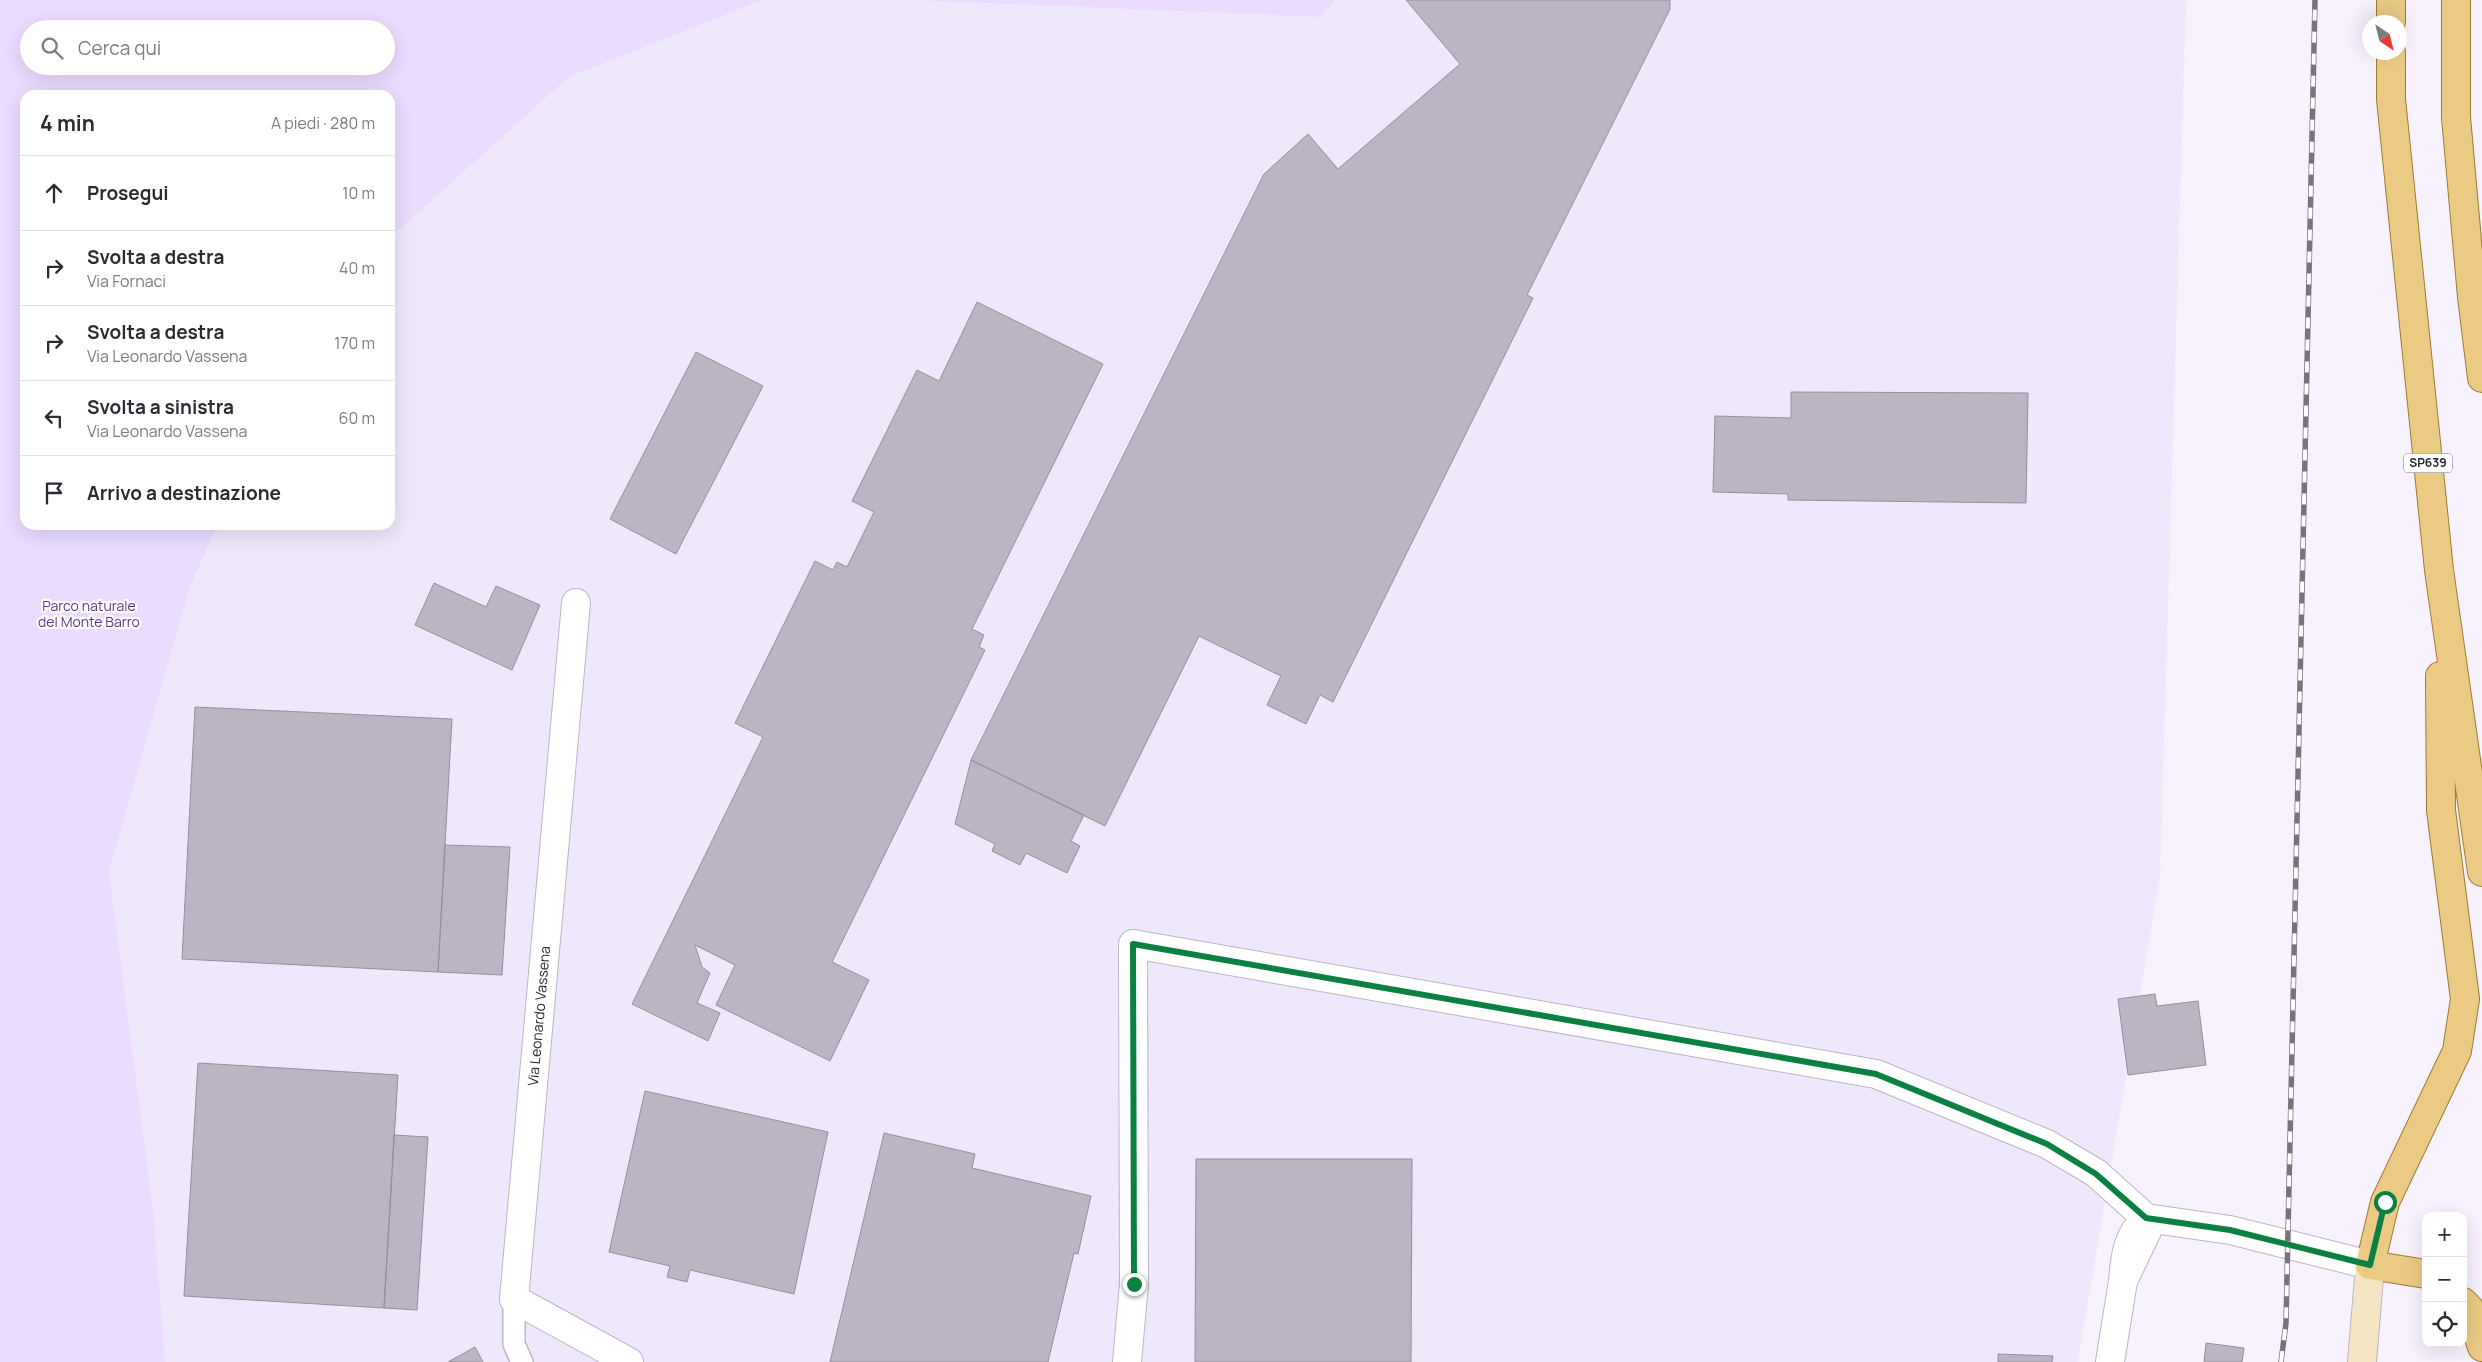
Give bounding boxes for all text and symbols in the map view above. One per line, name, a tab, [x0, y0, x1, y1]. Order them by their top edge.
north arrow	[2362, 15, 2407, 60]
search box	[20, 20, 395, 75]
icon: search	[38, 34, 66, 62]
text: Cerca qui	[78, 35, 161, 61]
text: 4 min	[40, 109, 95, 137]
text: A piedi · 280 m	[271, 112, 375, 134]
icon: ahead	[40, 179, 68, 207]
text: Prosegui	[87, 180, 169, 206]
text: 10 m	[342, 182, 375, 204]
text: Svolta a destra	[87, 244, 224, 270]
icon: right	[40, 254, 68, 282]
text: 40 m	[339, 257, 375, 279]
text: Via Fornaci	[87, 270, 166, 292]
text: Svolta a destra	[87, 319, 224, 345]
icon: right	[40, 329, 68, 357]
text: 170 m	[334, 332, 375, 354]
text: Via Leonardo Vassena	[87, 345, 247, 367]
text: Svolta a sinistra	[87, 394, 234, 420]
icon: left	[40, 404, 68, 432]
text: 60 m	[339, 407, 375, 429]
text: Via Leonardo Vassena	[87, 420, 247, 442]
road number: SP639	[2404, 453, 2452, 472]
icon: arrive	[40, 479, 68, 507]
text: Arrivo a destinazione	[87, 480, 281, 506]
park label: Parco naturale del Monte Barro	[38, 596, 140, 631]
street label: Via Leonardo Vassena	[523, 945, 554, 1087]
route start	[2374, 1191, 2397, 1214]
map controls	[2422, 1212, 2467, 1347]
button: +	[2422, 1212, 2467, 1257]
button: −	[2422, 1257, 2467, 1302]
route end	[1123, 1273, 1146, 1296]
button: locate	[2422, 1302, 2467, 1347]

